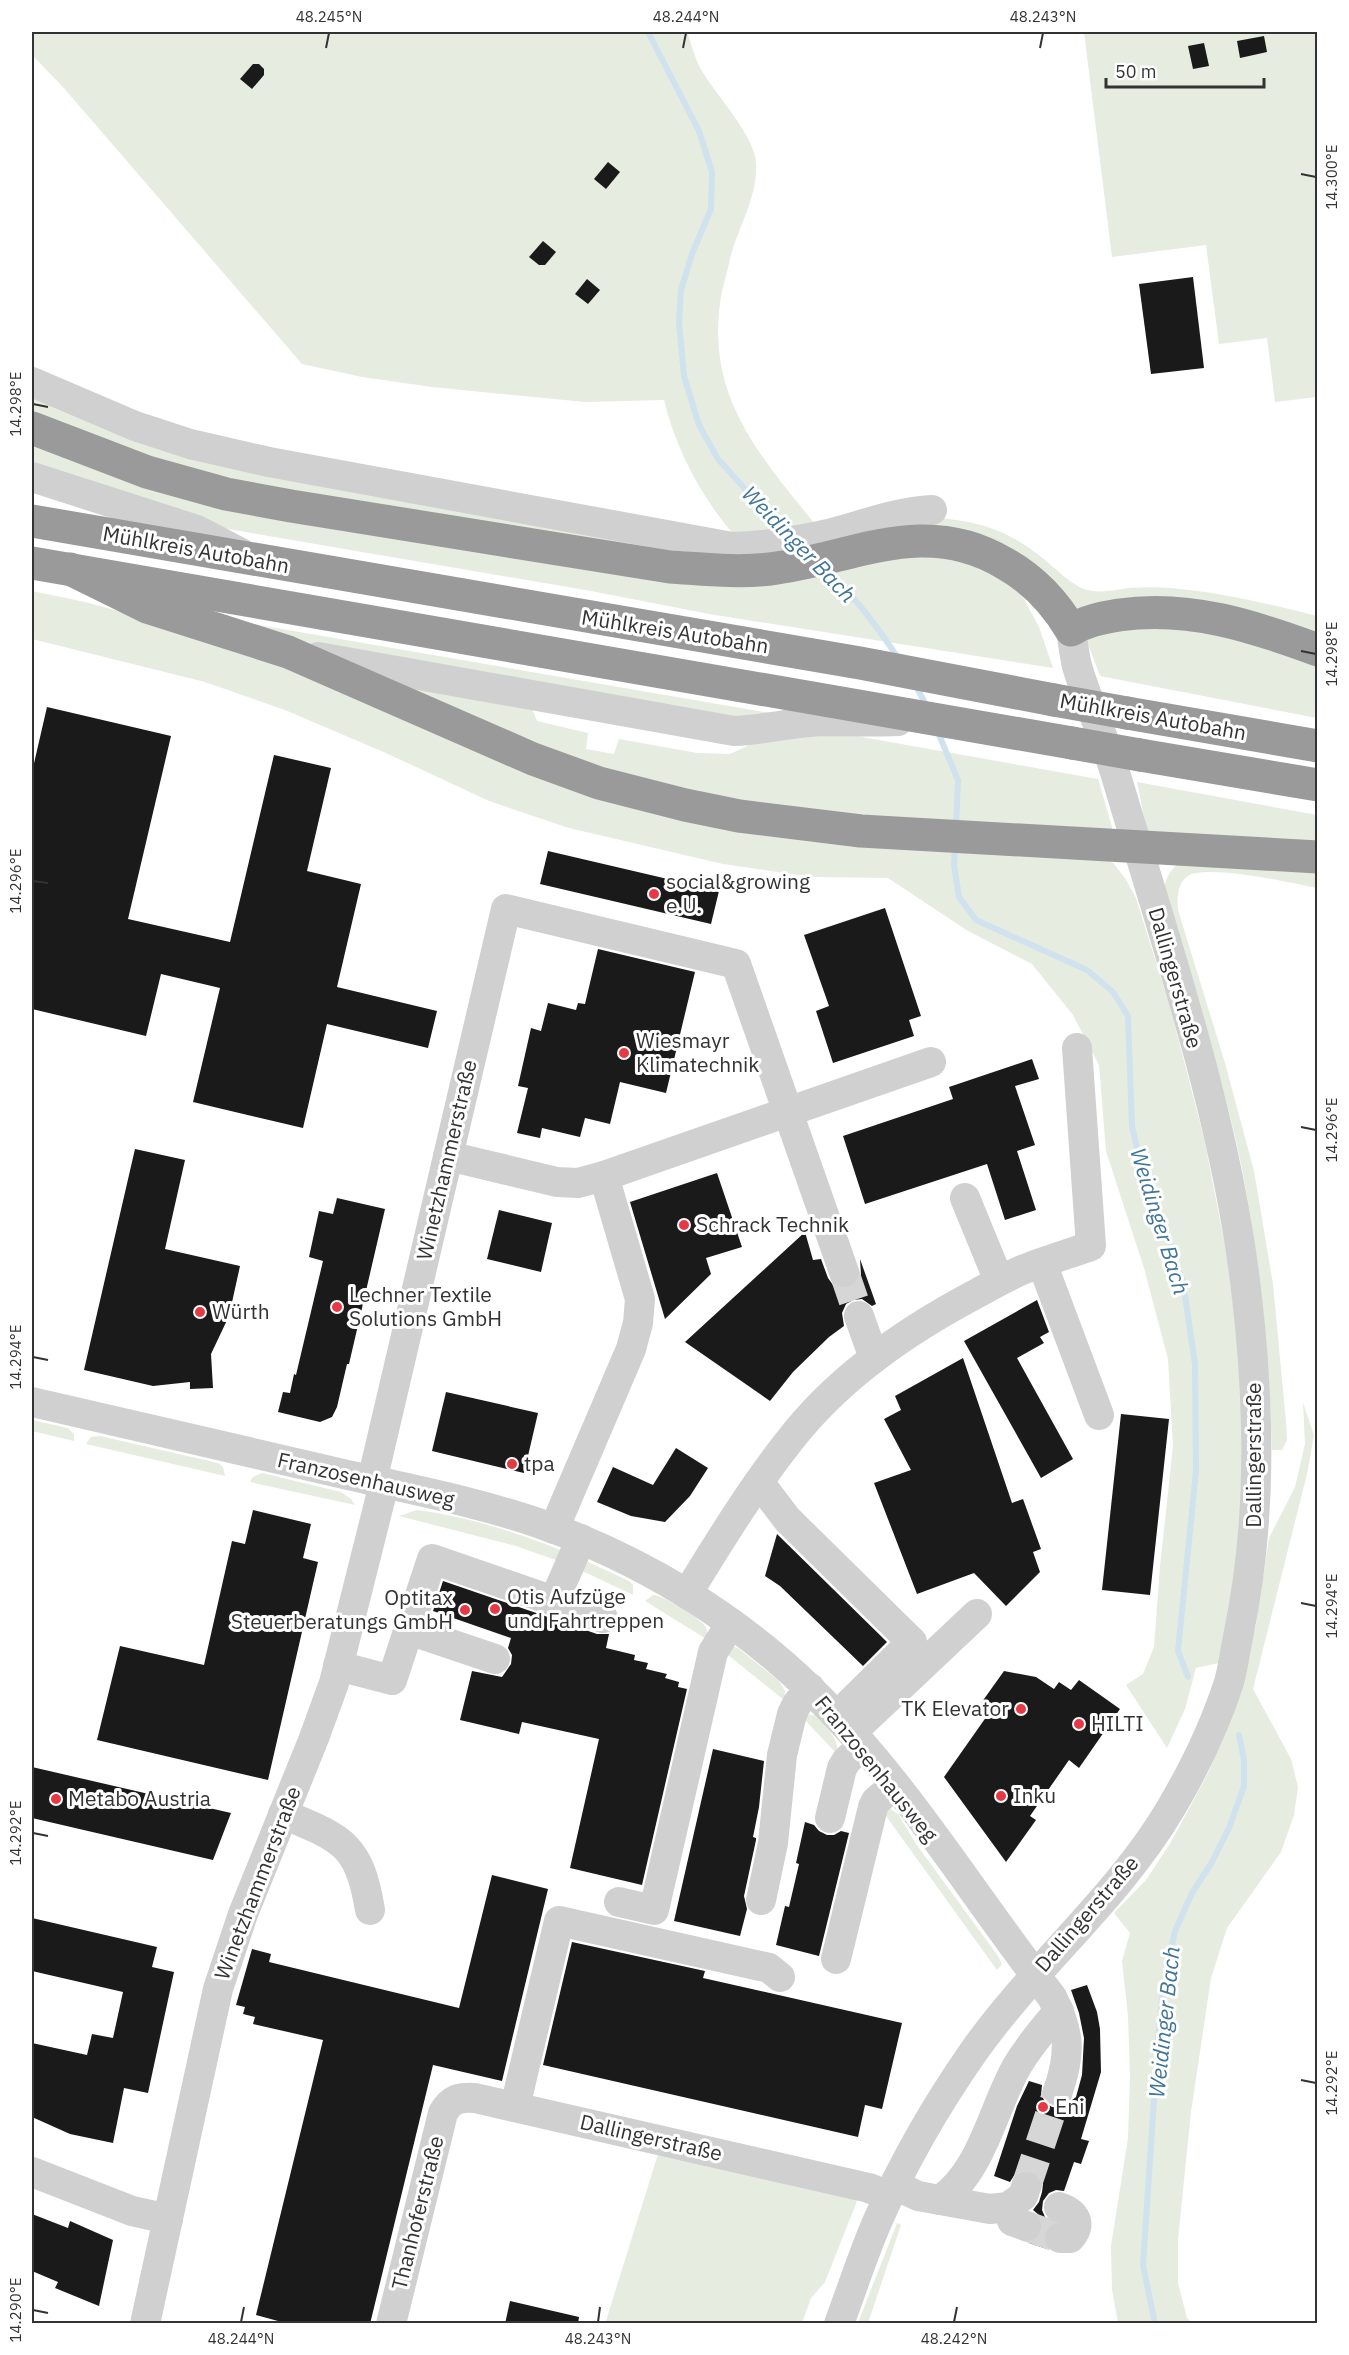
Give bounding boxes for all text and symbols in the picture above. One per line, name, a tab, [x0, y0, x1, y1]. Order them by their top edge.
text: 48.245°N	[296, 7, 362, 26]
text: 48.244°N	[653, 7, 719, 26]
text: 48.243°N	[1010, 7, 1076, 26]
scale bar	[1106, 51, 1264, 89]
text: 50 m	[1115, 60, 1157, 83]
text: 14.300°E	[1322, 145, 1341, 209]
text: 14.298°E	[6, 372, 25, 436]
water label: Weidinger Bach	[736, 479, 863, 608]
street label: Mühlkreis Autobahn	[101, 519, 292, 579]
street label: Mühlkreis Autobahn	[580, 602, 771, 660]
text: 14.298°E	[1322, 622, 1341, 686]
street label: Mühlkreis Autobahn	[1058, 686, 1249, 746]
text: 14.296°E	[6, 849, 25, 913]
place label: social&growing e.U.	[666, 867, 810, 919]
marker: social&growing e.U.	[647, 887, 661, 901]
street label: Dallingerstraße	[1142, 904, 1209, 1051]
place label: Wiesmayr Klimatechnik	[636, 1026, 759, 1078]
marker: Wiesmayr Klimatechnik	[617, 1046, 631, 1060]
street label: Winetzhammerstraße	[409, 1057, 483, 1263]
text: 14.296°E	[1322, 1098, 1341, 1162]
water label: Weidinger Bach	[1124, 1144, 1197, 1298]
place label: Schrack Technik	[696, 1210, 849, 1238]
marker: Schrack Technik	[677, 1218, 691, 1232]
place label: Lechner Textile Solutions GmbH	[349, 1280, 502, 1332]
place label: Würth	[212, 1297, 270, 1325]
marker: Lechner Textile Solutions GmbH	[330, 1300, 344, 1314]
marker: Würth	[193, 1305, 207, 1319]
text: 14.294°E	[6, 1325, 25, 1389]
street label: Dallingerstraße	[1239, 1382, 1267, 1528]
street label: Franzosenhausweg	[275, 1445, 457, 1513]
place label: tpa	[524, 1449, 555, 1477]
marker: tpa	[505, 1457, 519, 1471]
text: 14.294°E	[1322, 1574, 1341, 1638]
place label: Otis Aufzüge und Fahrtreppen	[507, 1582, 664, 1634]
place label: Optitax Steuerberatungs GmbH	[231, 1583, 453, 1635]
marker: Otis Aufzüge und Fahrtreppen	[488, 1602, 502, 1616]
marker: Optitax Steuerberatungs GmbH	[458, 1603, 472, 1617]
street label: Franzosenhausweg	[809, 1689, 945, 1847]
place label: TK Elevator	[901, 1694, 1009, 1722]
marker: TK Elevator	[1014, 1702, 1028, 1716]
place label: HILTI	[1091, 1709, 1144, 1737]
marker: HILTI	[1072, 1717, 1086, 1731]
place label: Inku	[1013, 1781, 1056, 1809]
street label: Winetzhammerstraße	[207, 1782, 307, 1983]
place label: Metabo Austria	[68, 1784, 211, 1812]
marker: Inku	[994, 1789, 1008, 1803]
marker: Metabo Austria	[49, 1792, 63, 1806]
text: 14.292°E	[6, 1801, 25, 1865]
street label: Dallingerstraße	[1028, 1849, 1144, 1977]
water label: Weidinger Bach	[1141, 1945, 1186, 2099]
text: 14.292°E	[1322, 2051, 1341, 2115]
place label: Eni	[1055, 2092, 1084, 2120]
marker: Eni	[1036, 2100, 1050, 2114]
street label: Dallingerstraße	[577, 2107, 725, 2167]
street label: Thanhoferstraße	[384, 2133, 450, 2293]
text: 14.290°E	[6, 2278, 25, 2342]
text: 48.244°N	[208, 2329, 274, 2348]
text: 48.243°N	[565, 2329, 631, 2348]
text: 48.242°N	[921, 2329, 987, 2348]

